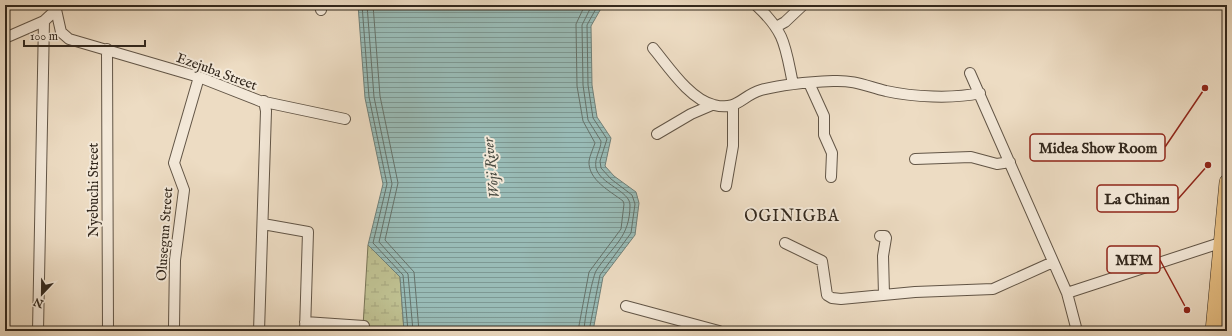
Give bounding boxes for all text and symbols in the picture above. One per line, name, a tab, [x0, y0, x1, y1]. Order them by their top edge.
scale bar	[24, 22, 145, 48]
text: 100 m	[30, 29, 58, 44]
street label: Ezejuba Street	[174, 49, 260, 95]
callout: Midea Show Room	[1030, 134, 1165, 161]
water label: Woji River	[479, 136, 504, 199]
text: Midea Show Room	[1039, 139, 1158, 158]
street label: Nyebuchi Street	[85, 142, 103, 237]
callout: La Chinan	[1097, 185, 1178, 212]
street label: Olusegun Street	[153, 186, 177, 282]
text: La Chinan	[1104, 190, 1170, 209]
district label: OGINIGBA	[744, 207, 840, 227]
callout: MFM	[1107, 246, 1160, 273]
text: MFM	[1115, 251, 1153, 270]
north arrow	[22, 274, 62, 314]
text: N	[31, 294, 47, 311]

